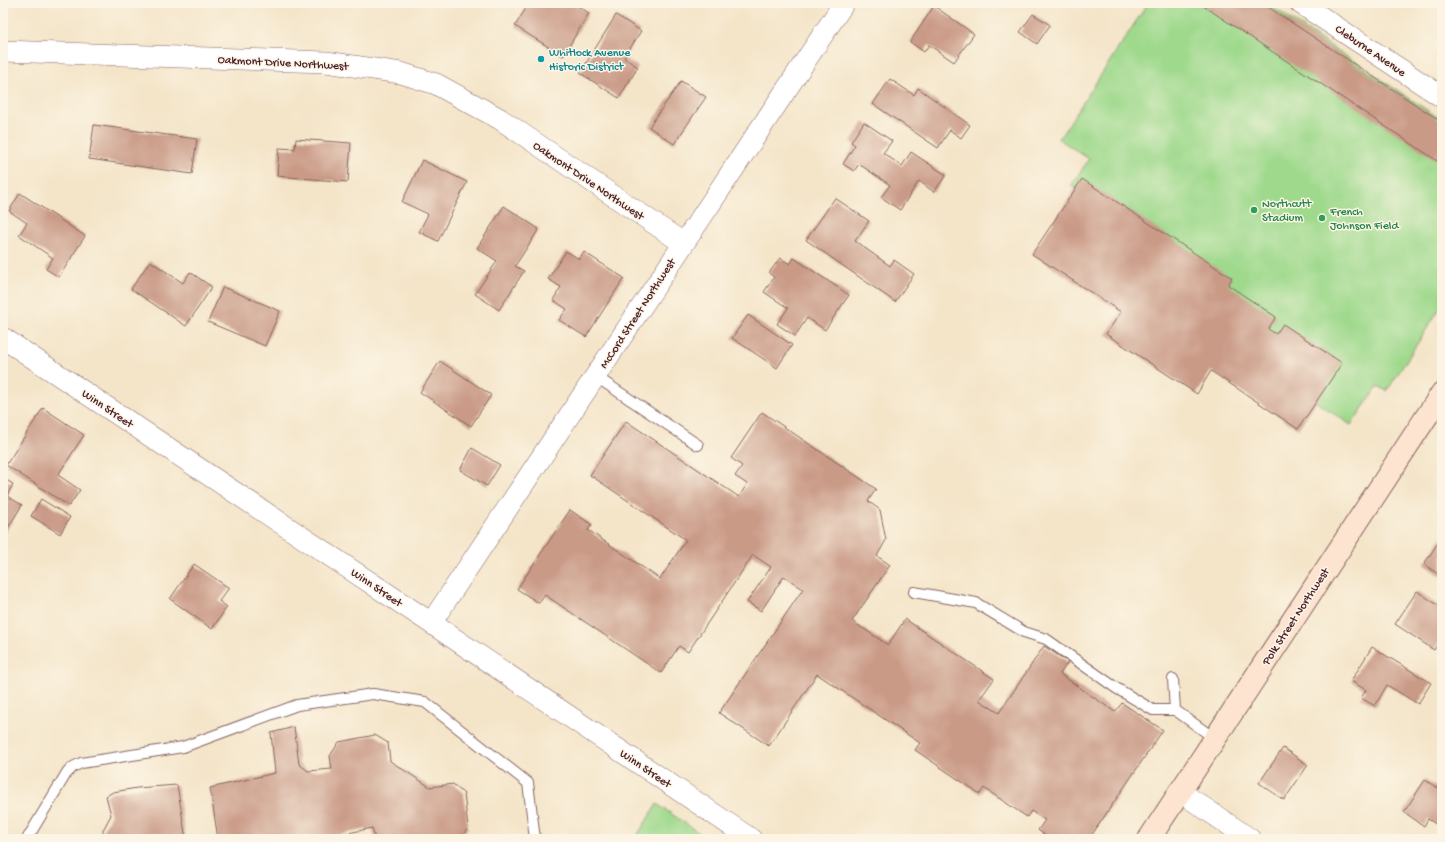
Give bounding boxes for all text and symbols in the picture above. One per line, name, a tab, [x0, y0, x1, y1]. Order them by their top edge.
street label: Cleburne Avenue	[1332, 23, 1409, 81]
place label: Whitlock Avenue Historic District	[549, 47, 631, 75]
street label: Oakmont Drive Northwest	[217, 54, 350, 74]
marker: Whitlock Avenue Historic District	[536, 54, 546, 64]
street label: Oakmont Drive Northwest	[530, 139, 647, 225]
place label: Northcutt Stadium	[1262, 198, 1312, 226]
marker: Northcutt Stadium	[1249, 205, 1259, 215]
place label: French Johnson Field	[1329, 206, 1400, 234]
marker: French Johnson Field	[1317, 213, 1327, 223]
street label: McCord Street Northwest	[598, 255, 680, 372]
street label: Winn Street	[78, 387, 136, 433]
street label: Polk Street Northwest	[1259, 565, 1334, 669]
street label: Winn Street	[347, 566, 405, 612]
street label: Winn Street	[616, 747, 674, 793]

